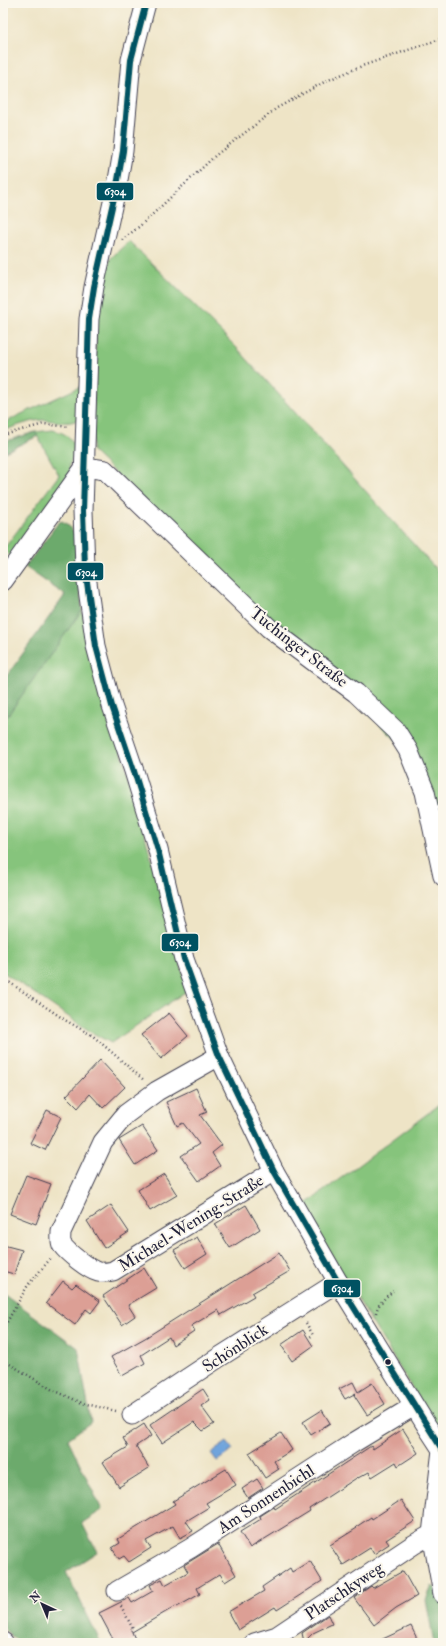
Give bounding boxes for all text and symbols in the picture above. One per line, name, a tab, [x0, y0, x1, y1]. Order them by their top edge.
line badge: 6304	[96, 182, 134, 201]
text: 6304	[104, 185, 127, 199]
line badge: 6304	[67, 562, 104, 581]
text: 6304	[75, 566, 98, 580]
street label: Tuchinger Straße	[246, 602, 352, 692]
line badge: 6304	[161, 933, 199, 952]
text: 6304	[169, 936, 192, 950]
street label: Michael-Wening-Straße	[114, 1170, 268, 1276]
line badge: 6304	[323, 1279, 361, 1298]
text: 6304	[331, 1282, 354, 1296]
street label: Schönblick	[198, 1319, 272, 1377]
unlabelled marker	[383, 1357, 393, 1367]
street label: Am Sonnenbichl	[213, 1460, 319, 1539]
street label: Platschkyweg	[301, 1557, 388, 1626]
north arrow	[22, 1584, 62, 1624]
text: N	[27, 1588, 44, 1606]

